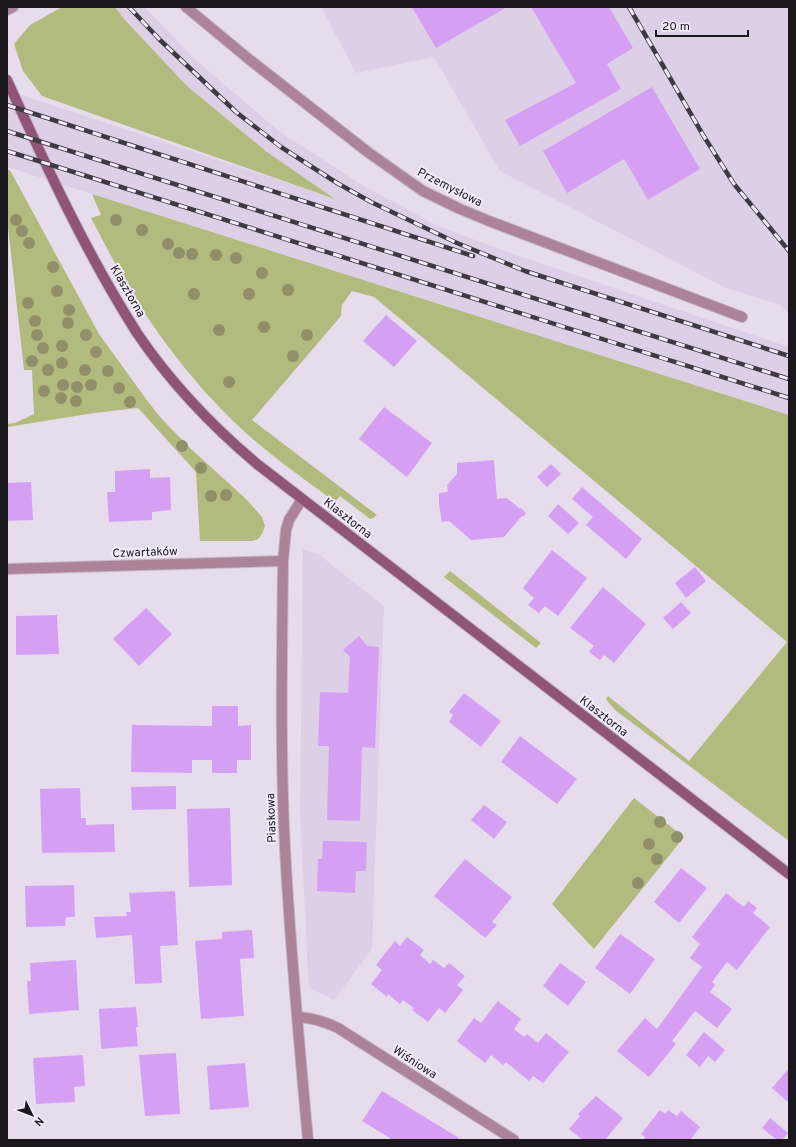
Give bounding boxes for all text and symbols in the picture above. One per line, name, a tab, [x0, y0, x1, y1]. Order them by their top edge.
scale bar	[656, 12, 748, 38]
text: 20 m	[662, 19, 690, 35]
street label: Przemysłowa	[414, 165, 485, 211]
street label: Klasztorna	[106, 263, 148, 320]
street label: Klasztorna	[320, 495, 375, 543]
street label: Czwartaków	[112, 544, 178, 562]
street label: Klasztorna	[576, 693, 631, 741]
street label: Piaskowa	[263, 793, 281, 843]
street label: Wiśniowa	[389, 1043, 440, 1083]
north arrow	[12, 1095, 52, 1135]
text: N	[31, 1113, 46, 1129]

